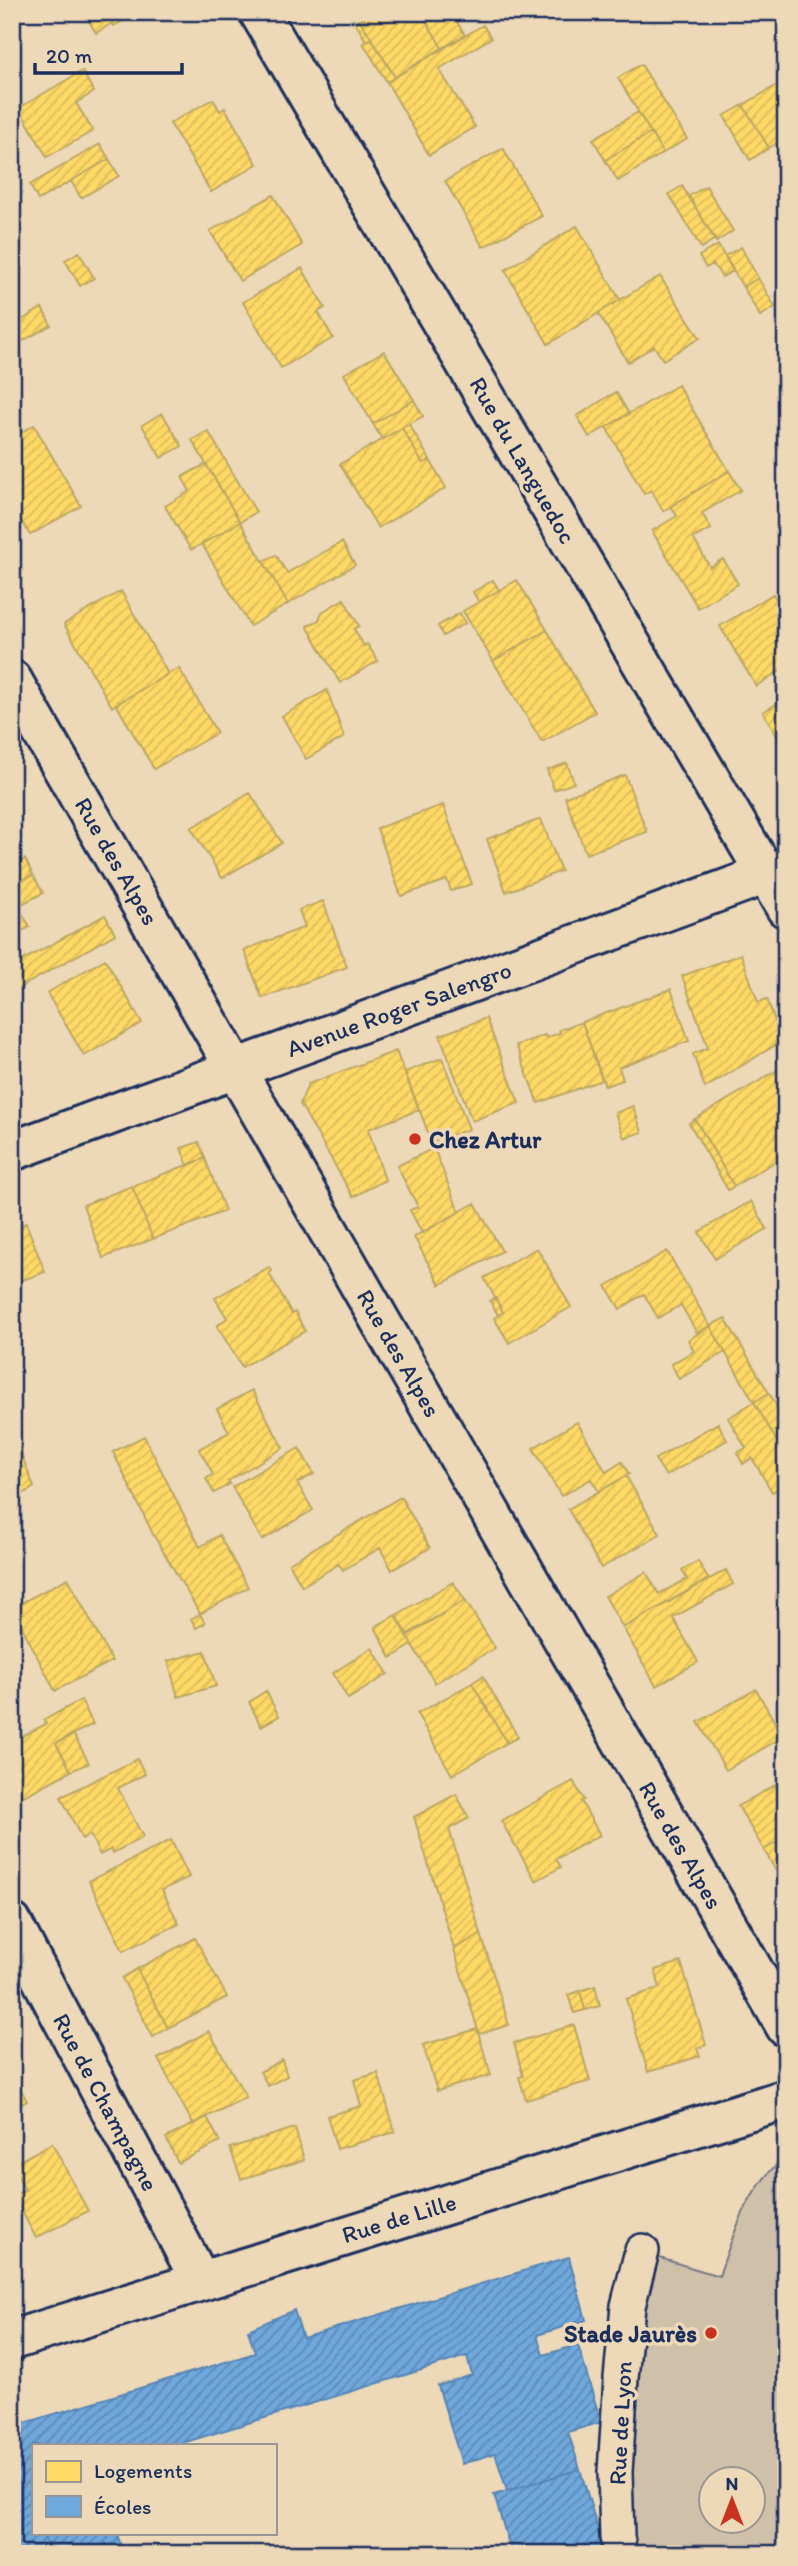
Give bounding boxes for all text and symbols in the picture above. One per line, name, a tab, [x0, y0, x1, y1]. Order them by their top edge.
scale bar	[35, 32, 182, 76]
text: 20 m	[46, 43, 93, 68]
street label: Rue du Languedoc	[464, 372, 582, 548]
street label: Rue des Alpes	[69, 792, 165, 930]
street label: Avenue Roger Salengro	[283, 955, 515, 1063]
place label: Chez Artur	[429, 1125, 542, 1154]
marker: Chez Artur	[407, 1131, 423, 1147]
street label: Rue des Alpes	[351, 1284, 447, 1422]
street label: Rue des Alpes	[633, 1776, 729, 1914]
street label: Rue de Champagne	[47, 2008, 165, 2196]
street label: Rue de Lille	[338, 2187, 460, 2249]
place label: Stade Jaurès	[564, 2319, 697, 2348]
marker: Stade Jaurès	[703, 2325, 719, 2341]
street label: Rue de Lyon	[602, 2360, 638, 2486]
legend	[32, 2444, 276, 2534]
text: Logements	[94, 2458, 192, 2483]
north arrow	[696, 2464, 766, 2534]
text: N	[726, 2472, 738, 2495]
text: Écoles	[94, 2494, 152, 2519]

